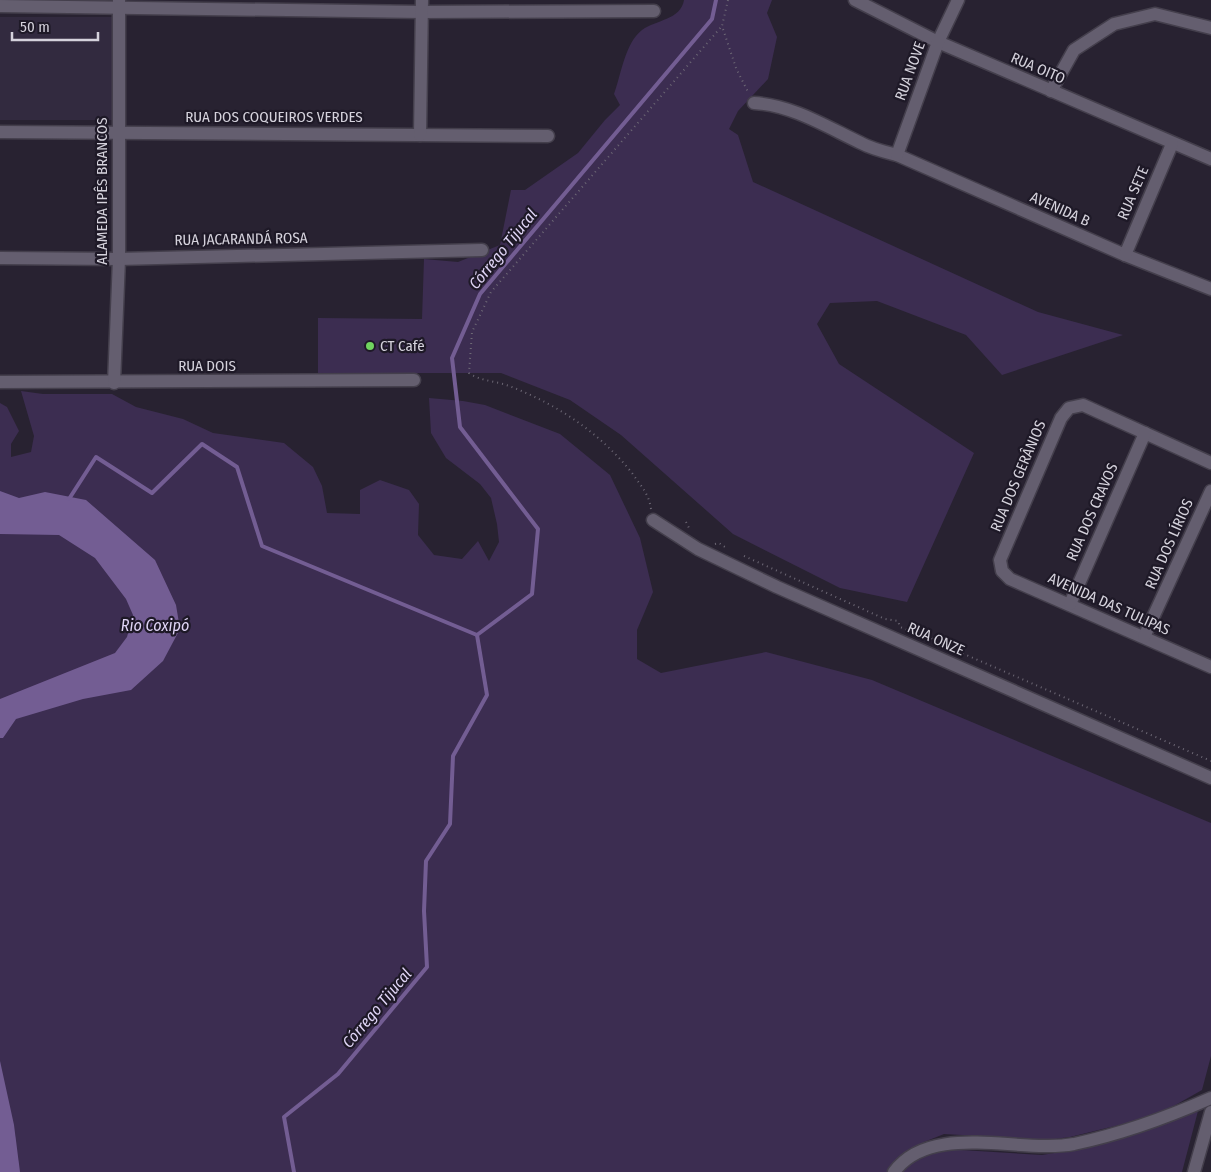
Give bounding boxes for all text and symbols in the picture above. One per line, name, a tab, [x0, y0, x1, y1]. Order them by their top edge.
scale bar	[12, 10, 99, 42]
text: 50 m	[20, 18, 50, 36]
street label: RUA NOVE	[891, 39, 929, 103]
street label: RUA OITO	[1008, 49, 1068, 87]
street label: RUA DOS COQUEIROS VERDES	[185, 108, 363, 126]
street label: ALAMEDA IPÊS BRANCOS	[93, 117, 111, 265]
street label: RUA SETE	[1114, 163, 1152, 223]
street label: AVENIDA B	[1027, 188, 1093, 230]
water label: Córrego Tijucal	[465, 205, 541, 293]
street label: RUA JACARANDÁ ROSA	[174, 229, 308, 249]
place label: CT Café	[380, 337, 425, 355]
marker: CT Café	[364, 340, 376, 352]
street label: RUA DOIS	[178, 357, 236, 375]
street label: RUA DOS GERÂNIOS	[986, 418, 1050, 534]
street label: RUA DOS CRAVOS	[1062, 460, 1122, 564]
street label: RUA DOS LÍRIOS	[1141, 496, 1197, 592]
street label: AVENIDA DAS TULIPAS	[1045, 569, 1173, 639]
water label: Rio Coxipó	[121, 616, 189, 635]
street label: RUA ONZE	[905, 618, 967, 660]
water label: Córrego Tijucal	[338, 965, 416, 1051]

